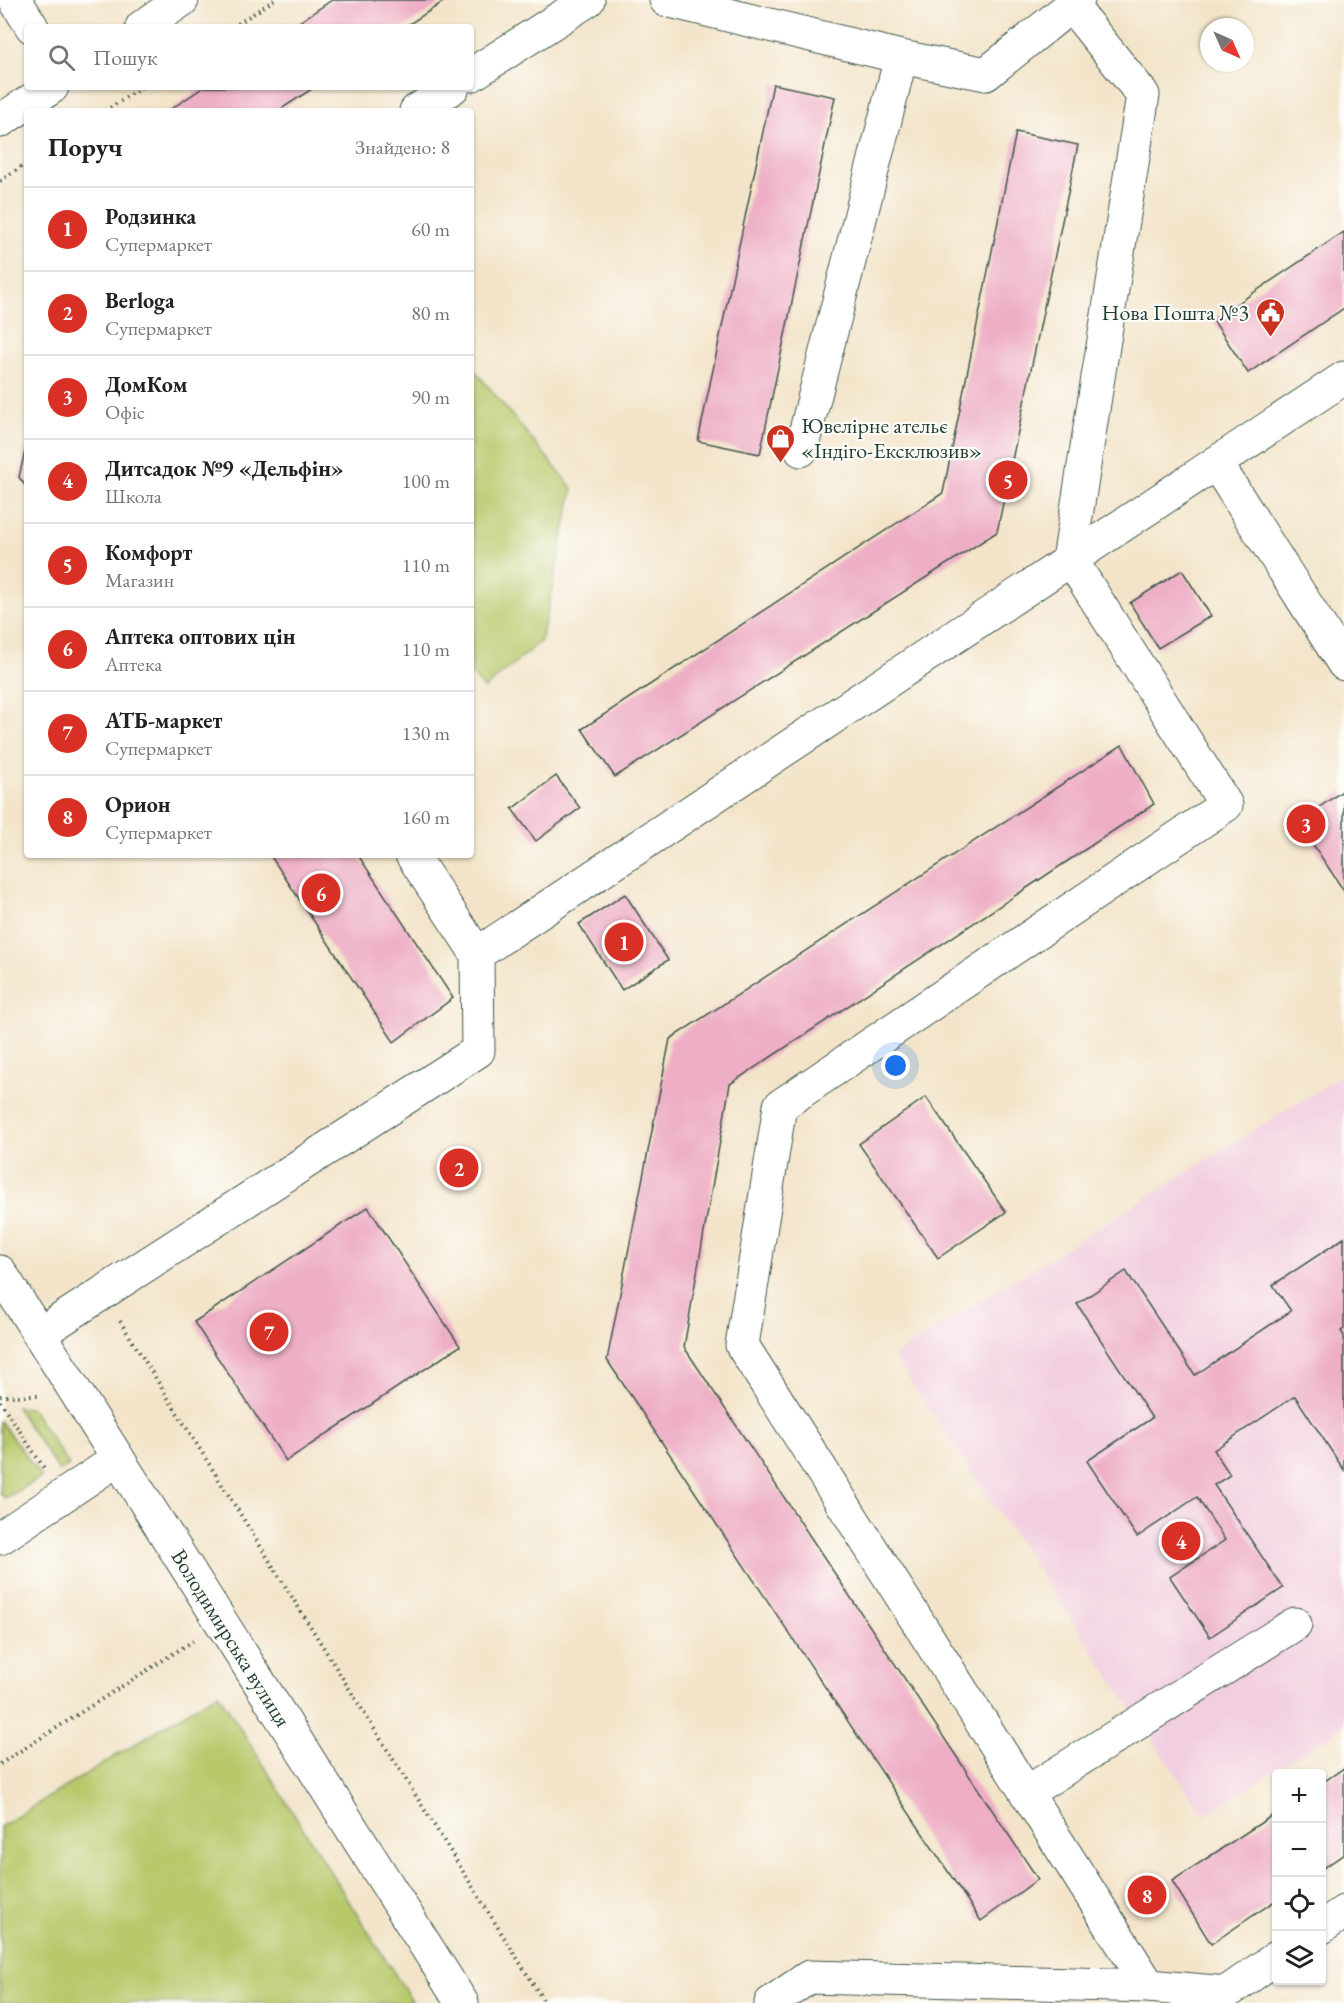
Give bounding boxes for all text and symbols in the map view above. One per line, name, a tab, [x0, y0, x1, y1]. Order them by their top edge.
north arrow	[1200, 18, 1254, 72]
search box	[24, 24, 474, 90]
icon: search	[45, 41, 78, 74]
text: Пошук	[93, 43, 157, 72]
text: Поруч	[48, 130, 123, 164]
text: Знайдено: 8	[355, 134, 450, 160]
text: Родзинка	[105, 202, 196, 231]
text: 1	[62, 216, 73, 242]
text: 60 m	[411, 216, 450, 242]
text: Супермаркет	[105, 231, 212, 257]
text: Berloga	[105, 286, 175, 315]
public building icon: Нова Пошта №3	[1254, 296, 1286, 338]
place label: Нова Пошта №3	[1102, 298, 1249, 327]
text: 2	[62, 300, 73, 326]
text: 80 m	[411, 300, 450, 326]
text: Супермаркет	[105, 315, 212, 341]
text: ДомКом	[105, 370, 188, 399]
text: 3	[62, 384, 73, 410]
text: 90 m	[411, 384, 450, 410]
text: Офіс	[105, 399, 145, 425]
place label: Ювелірне ательє «Індіго-Ексклюзив»	[801, 411, 982, 465]
shop icon: Ювелірне ательє «Індіго-Ексклюзив»	[764, 422, 796, 464]
text: Дитсадок №9 «Дельфiн»	[105, 454, 344, 483]
pin: 5	[988, 458, 1028, 502]
text: 4	[62, 468, 73, 494]
text: 100 m	[402, 468, 450, 494]
text: Школа	[105, 483, 162, 509]
text: Комфорт	[105, 538, 192, 567]
text: 5	[62, 552, 73, 578]
text: 110 m	[402, 552, 450, 578]
text: Магазин	[105, 567, 174, 593]
text: Аптека оптових цін	[105, 622, 295, 651]
text: 6	[62, 636, 73, 662]
text: 110 m	[402, 636, 450, 662]
text: Аптека	[105, 651, 162, 677]
text: АТБ-маркет	[105, 706, 222, 735]
text: 7	[62, 720, 73, 746]
text: 130 m	[402, 720, 450, 746]
text: Супермаркет	[105, 735, 212, 761]
text: Орион	[105, 790, 171, 819]
pin: 3	[1286, 802, 1326, 846]
text: 8	[62, 804, 73, 830]
text: 160 m	[402, 804, 450, 830]
text: Супермаркет	[105, 819, 212, 845]
pin: 6	[302, 870, 340, 916]
pin: 1	[604, 920, 644, 964]
your location	[881, 1051, 910, 1080]
pin: 2	[440, 1146, 478, 1190]
pin: 7	[250, 1310, 288, 1354]
pin: 4	[1162, 1518, 1200, 1564]
street label: Володимирська вулиця	[165, 1544, 298, 1733]
map controls	[1272, 1769, 1326, 1985]
button: +	[1272, 1769, 1326, 1823]
button: −	[1272, 1823, 1326, 1877]
pin: 8	[1128, 1872, 1166, 1918]
button: locate	[1272, 1877, 1326, 1931]
button: layers	[1272, 1931, 1326, 1985]

